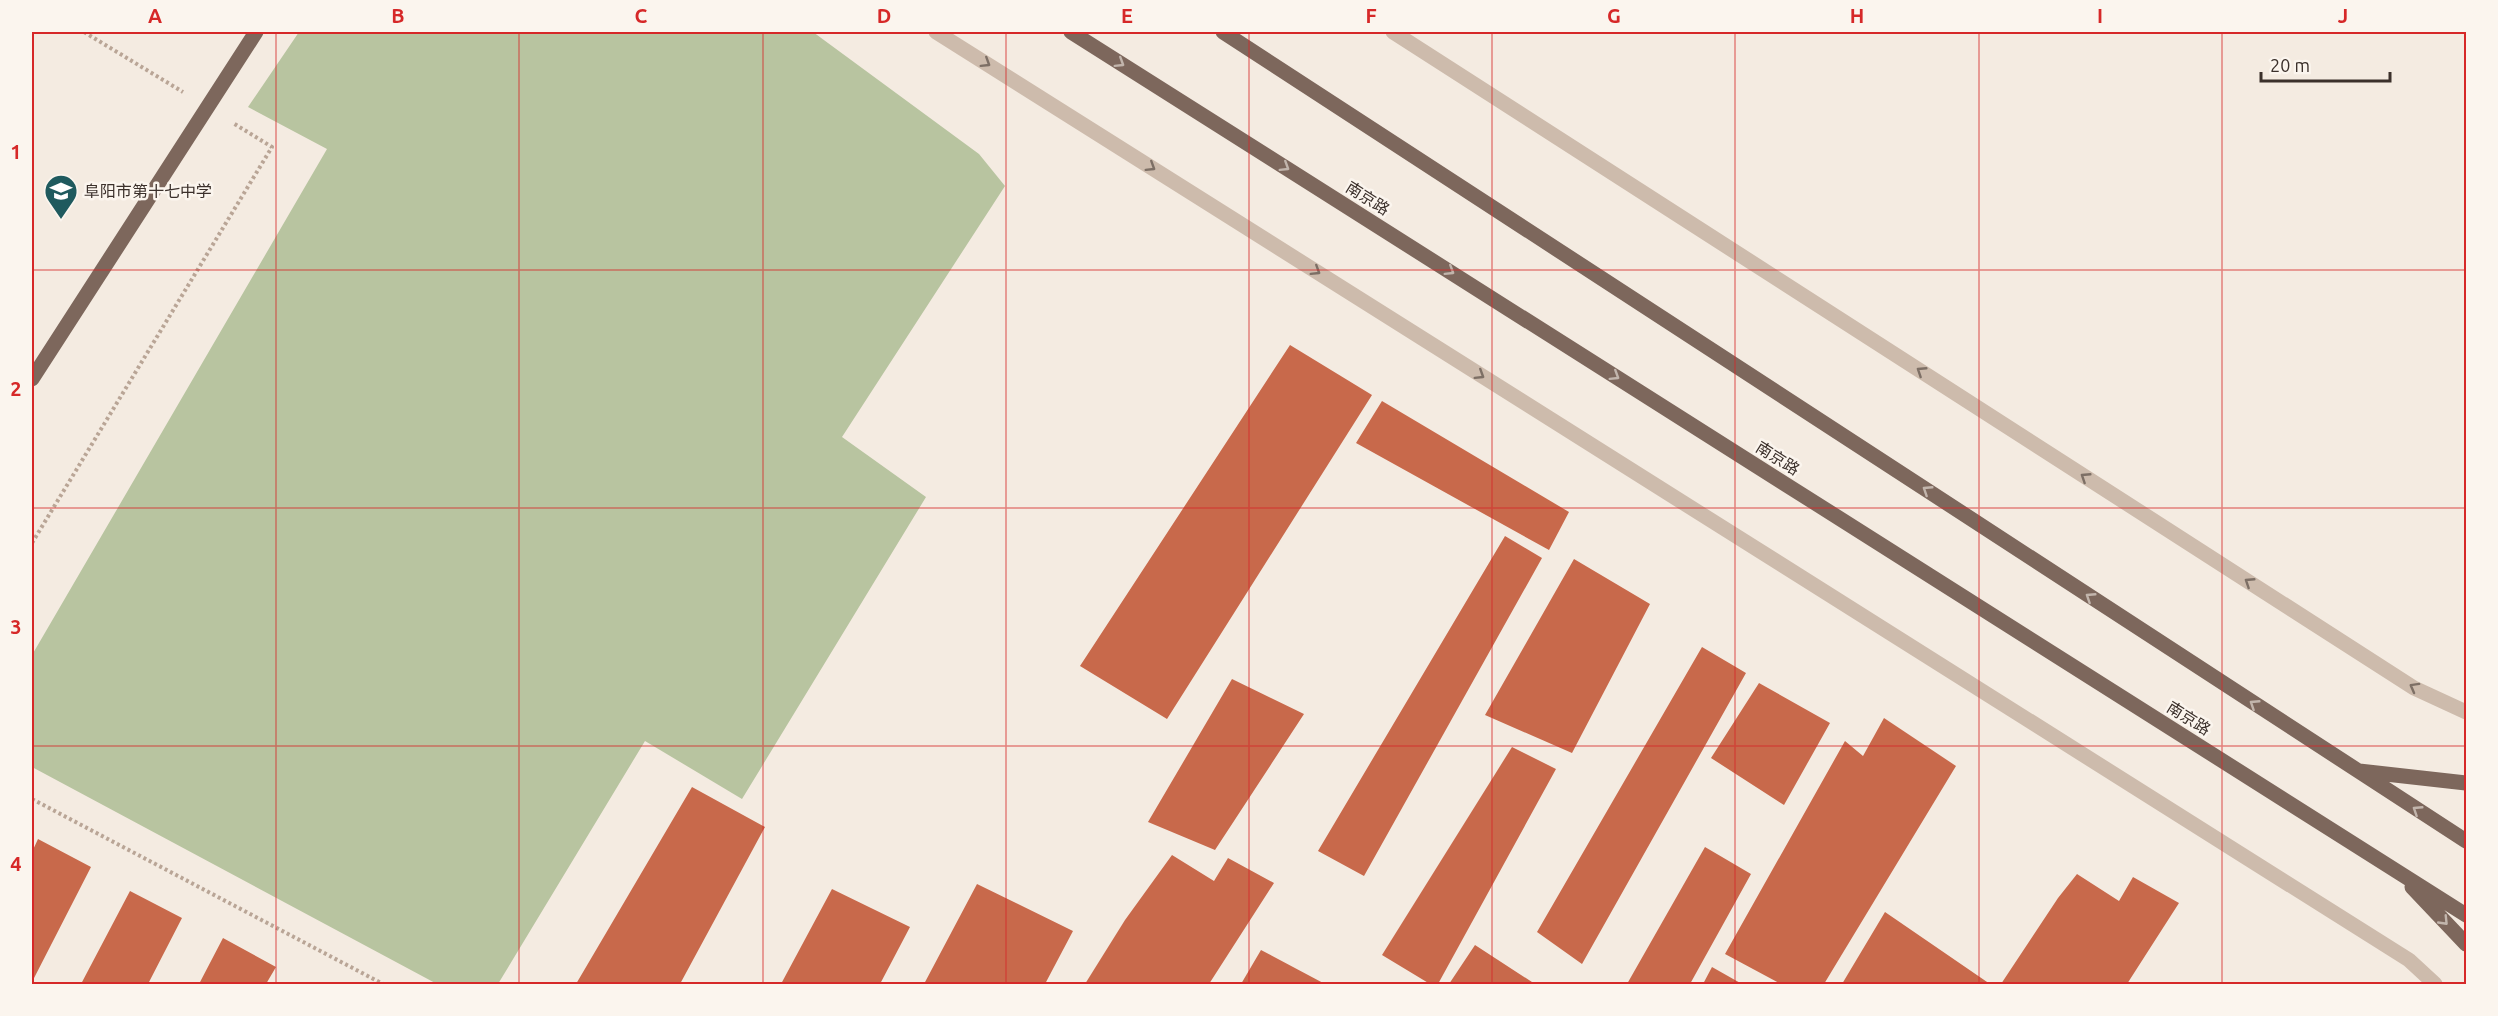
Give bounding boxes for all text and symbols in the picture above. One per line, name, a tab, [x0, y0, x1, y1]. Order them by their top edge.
text: A	[148, 4, 162, 27]
text: B	[391, 4, 405, 27]
text: C	[635, 4, 648, 27]
text: D	[877, 4, 891, 27]
text: E	[1121, 4, 1133, 27]
text: F	[1365, 4, 1377, 27]
text: G	[1607, 4, 1621, 27]
text: H	[1850, 4, 1864, 27]
text: I	[2097, 4, 2103, 27]
text: J	[2338, 4, 2348, 27]
scale bar	[2261, 45, 2390, 83]
one-way arrow	[980, 55, 990, 67]
one-way arrow	[1114, 55, 1124, 67]
text: 20 m	[2270, 55, 2310, 75]
text: 1	[10, 140, 22, 163]
one-way arrow	[1144, 159, 1155, 170]
one-way arrow	[1278, 160, 1289, 171]
school or university icon: 阜阳市第十七中学	[43, 173, 79, 220]
street label: 南京路	[1343, 178, 1393, 218]
place label: 阜阳市第十七中学	[84, 182, 212, 200]
one-way arrow	[1309, 263, 1320, 274]
one-way arrow	[1444, 264, 1454, 276]
one-way arrow	[1474, 367, 1485, 378]
one-way arrow	[1917, 367, 1927, 379]
one-way arrow	[1609, 368, 1619, 380]
text: 2	[10, 377, 22, 400]
street label: 南京路	[1753, 438, 1803, 478]
one-way arrow	[2081, 473, 2092, 484]
one-way arrow	[1923, 486, 1933, 498]
one-way arrow	[2245, 578, 2255, 590]
one-way arrow	[2086, 593, 2097, 604]
text: 3	[10, 615, 22, 638]
one-way arrow	[2409, 683, 2420, 694]
street label: 南京路	[2164, 698, 2214, 738]
one-way arrow	[2249, 700, 2260, 711]
one-way arrow	[2413, 805, 2423, 817]
text: 4	[10, 852, 22, 875]
one-way arrow	[2437, 913, 2448, 924]

